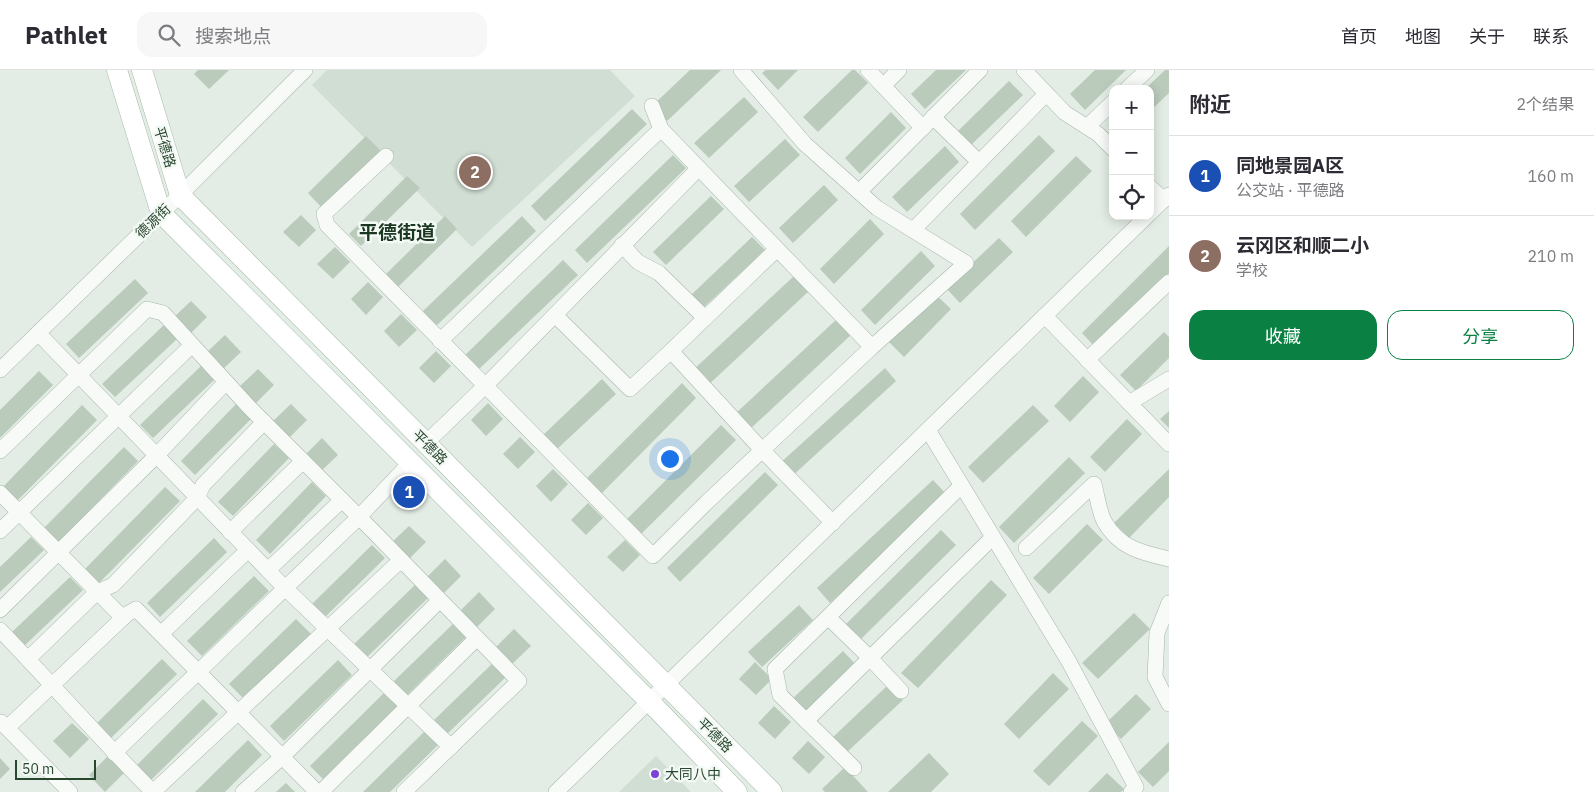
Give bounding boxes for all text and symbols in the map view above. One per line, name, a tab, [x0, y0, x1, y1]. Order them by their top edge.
search box	[137, 12, 487, 57]
text: Pathlet	[25, 19, 107, 51]
icon: search	[155, 21, 183, 49]
text: 搜索地点	[195, 24, 271, 48]
text: 首页	[1341, 25, 1377, 48]
text: 地图	[1405, 25, 1441, 48]
text: 关于	[1469, 25, 1505, 48]
text: 联系	[1533, 25, 1569, 48]
map controls	[1109, 85, 1154, 220]
button: +	[1109, 85, 1154, 130]
text: 附近	[1189, 90, 1231, 118]
text: 2个结果	[1516, 94, 1574, 114]
street label: 平德路	[150, 124, 180, 170]
button: −	[1109, 130, 1154, 175]
pin: 2	[459, 153, 491, 191]
text: 同地景园A区	[1236, 153, 1344, 177]
text: 1	[1200, 166, 1210, 186]
text: 160 m	[1527, 166, 1574, 186]
button: locate	[1109, 175, 1154, 220]
text: 公交站 · 平德路	[1236, 180, 1345, 200]
street label: 德源街	[132, 200, 174, 242]
district label: 平德街道	[359, 220, 435, 244]
text: 云冈区和顺二小	[1236, 233, 1369, 257]
text: 2	[1200, 246, 1210, 266]
text: 210 m	[1527, 246, 1574, 266]
text: 学校	[1236, 260, 1268, 280]
button: 收藏	[1189, 310, 1377, 360]
button: 分享	[1387, 310, 1574, 360]
street label: 平德路	[409, 426, 451, 468]
your location	[657, 446, 683, 472]
pin: 1	[393, 473, 425, 511]
street label: 平德路	[694, 714, 736, 756]
scale bar	[15, 757, 96, 780]
text: 50 m	[22, 760, 54, 778]
place label: 大同八中	[665, 765, 721, 783]
marker: 大同八中	[649, 768, 661, 780]

